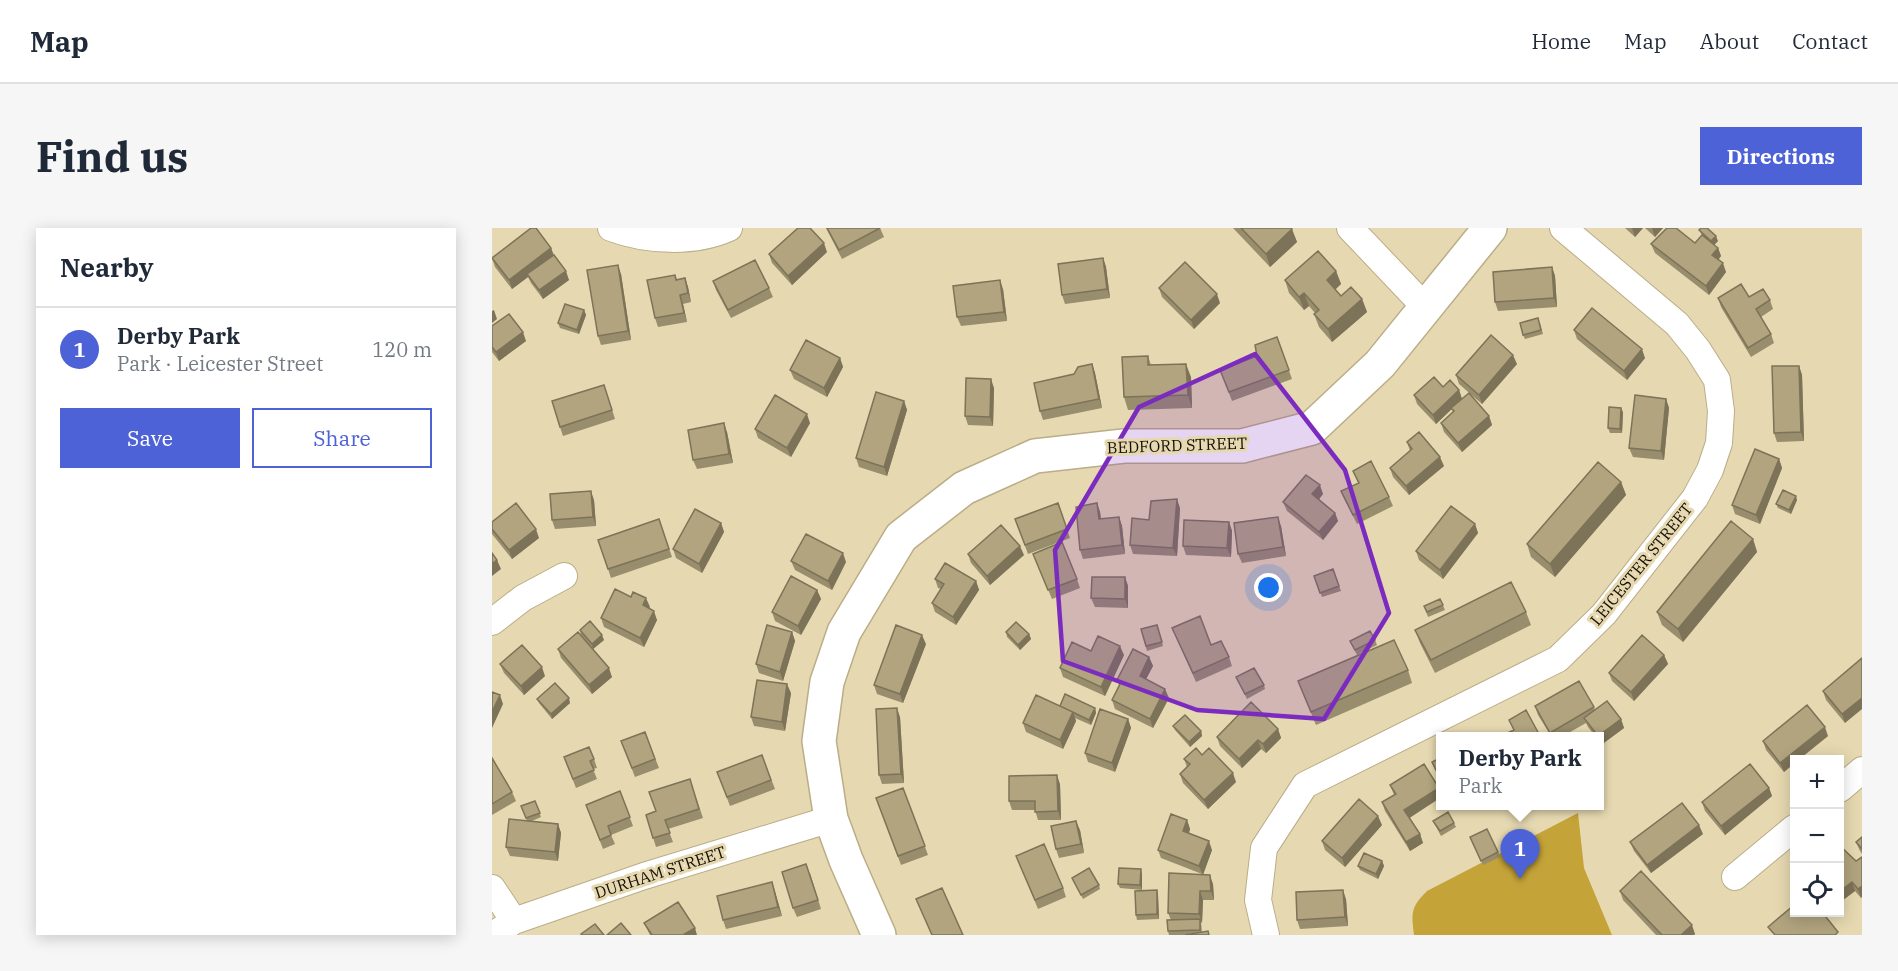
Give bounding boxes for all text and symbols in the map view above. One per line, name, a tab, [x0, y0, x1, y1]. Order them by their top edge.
text: Map	[30, 23, 89, 60]
text: Home	[1531, 27, 1591, 55]
text: Map	[1624, 27, 1667, 55]
text: About	[1700, 27, 1759, 55]
text: Contact	[1792, 27, 1868, 55]
button: Directions	[1700, 127, 1862, 185]
text: Find us	[36, 129, 188, 184]
text: Nearby	[60, 250, 154, 284]
text: Derby Park	[117, 321, 240, 350]
text: 1	[74, 336, 86, 363]
text: 120 m	[372, 336, 432, 363]
text: Park · Leicester Street	[117, 350, 323, 377]
button: Save	[60, 408, 240, 468]
button: Share	[252, 408, 432, 468]
street label: BEDFORD STREET	[1106, 433, 1248, 457]
street label: LEICESTER STREET	[1586, 499, 1696, 629]
your location	[1254, 573, 1283, 602]
popup	[1436, 732, 1604, 810]
text: Derby Park	[1459, 743, 1581, 772]
map controls	[1790, 755, 1844, 917]
button: +	[1790, 755, 1844, 809]
text: Park	[1459, 772, 1502, 799]
button: −	[1790, 809, 1844, 863]
pin: 1	[1500, 830, 1540, 879]
street label: DURHAM STREET	[592, 841, 728, 903]
button: locate	[1790, 863, 1844, 917]

